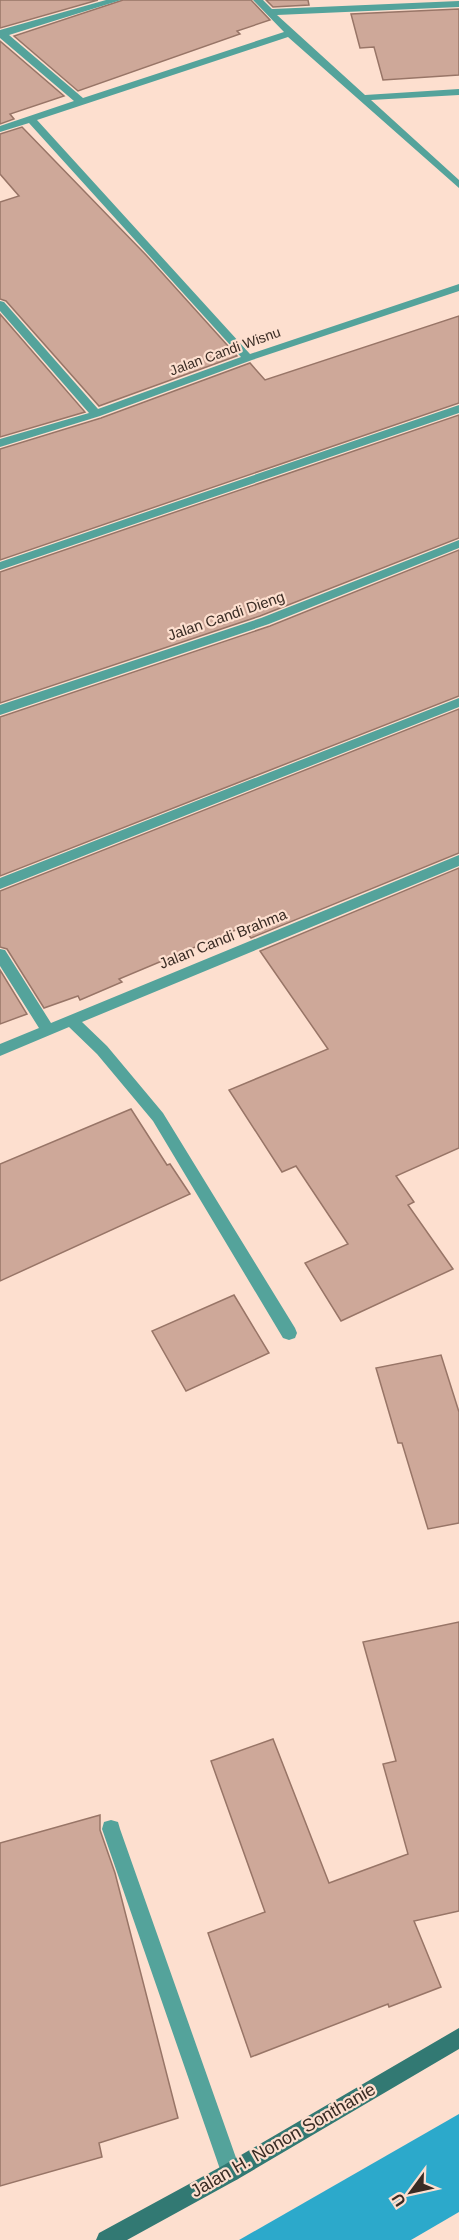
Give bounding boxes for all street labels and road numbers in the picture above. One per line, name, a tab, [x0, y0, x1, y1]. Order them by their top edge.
street label: Jalan Candi Wisnu	[167, 324, 283, 378]
street label: Jalan Candi Dieng	[165, 588, 287, 644]
street label: Jalan Candi Brahma	[157, 905, 290, 972]
street label: Jalan H. Nonon Sonthanie	[187, 2079, 379, 2201]

